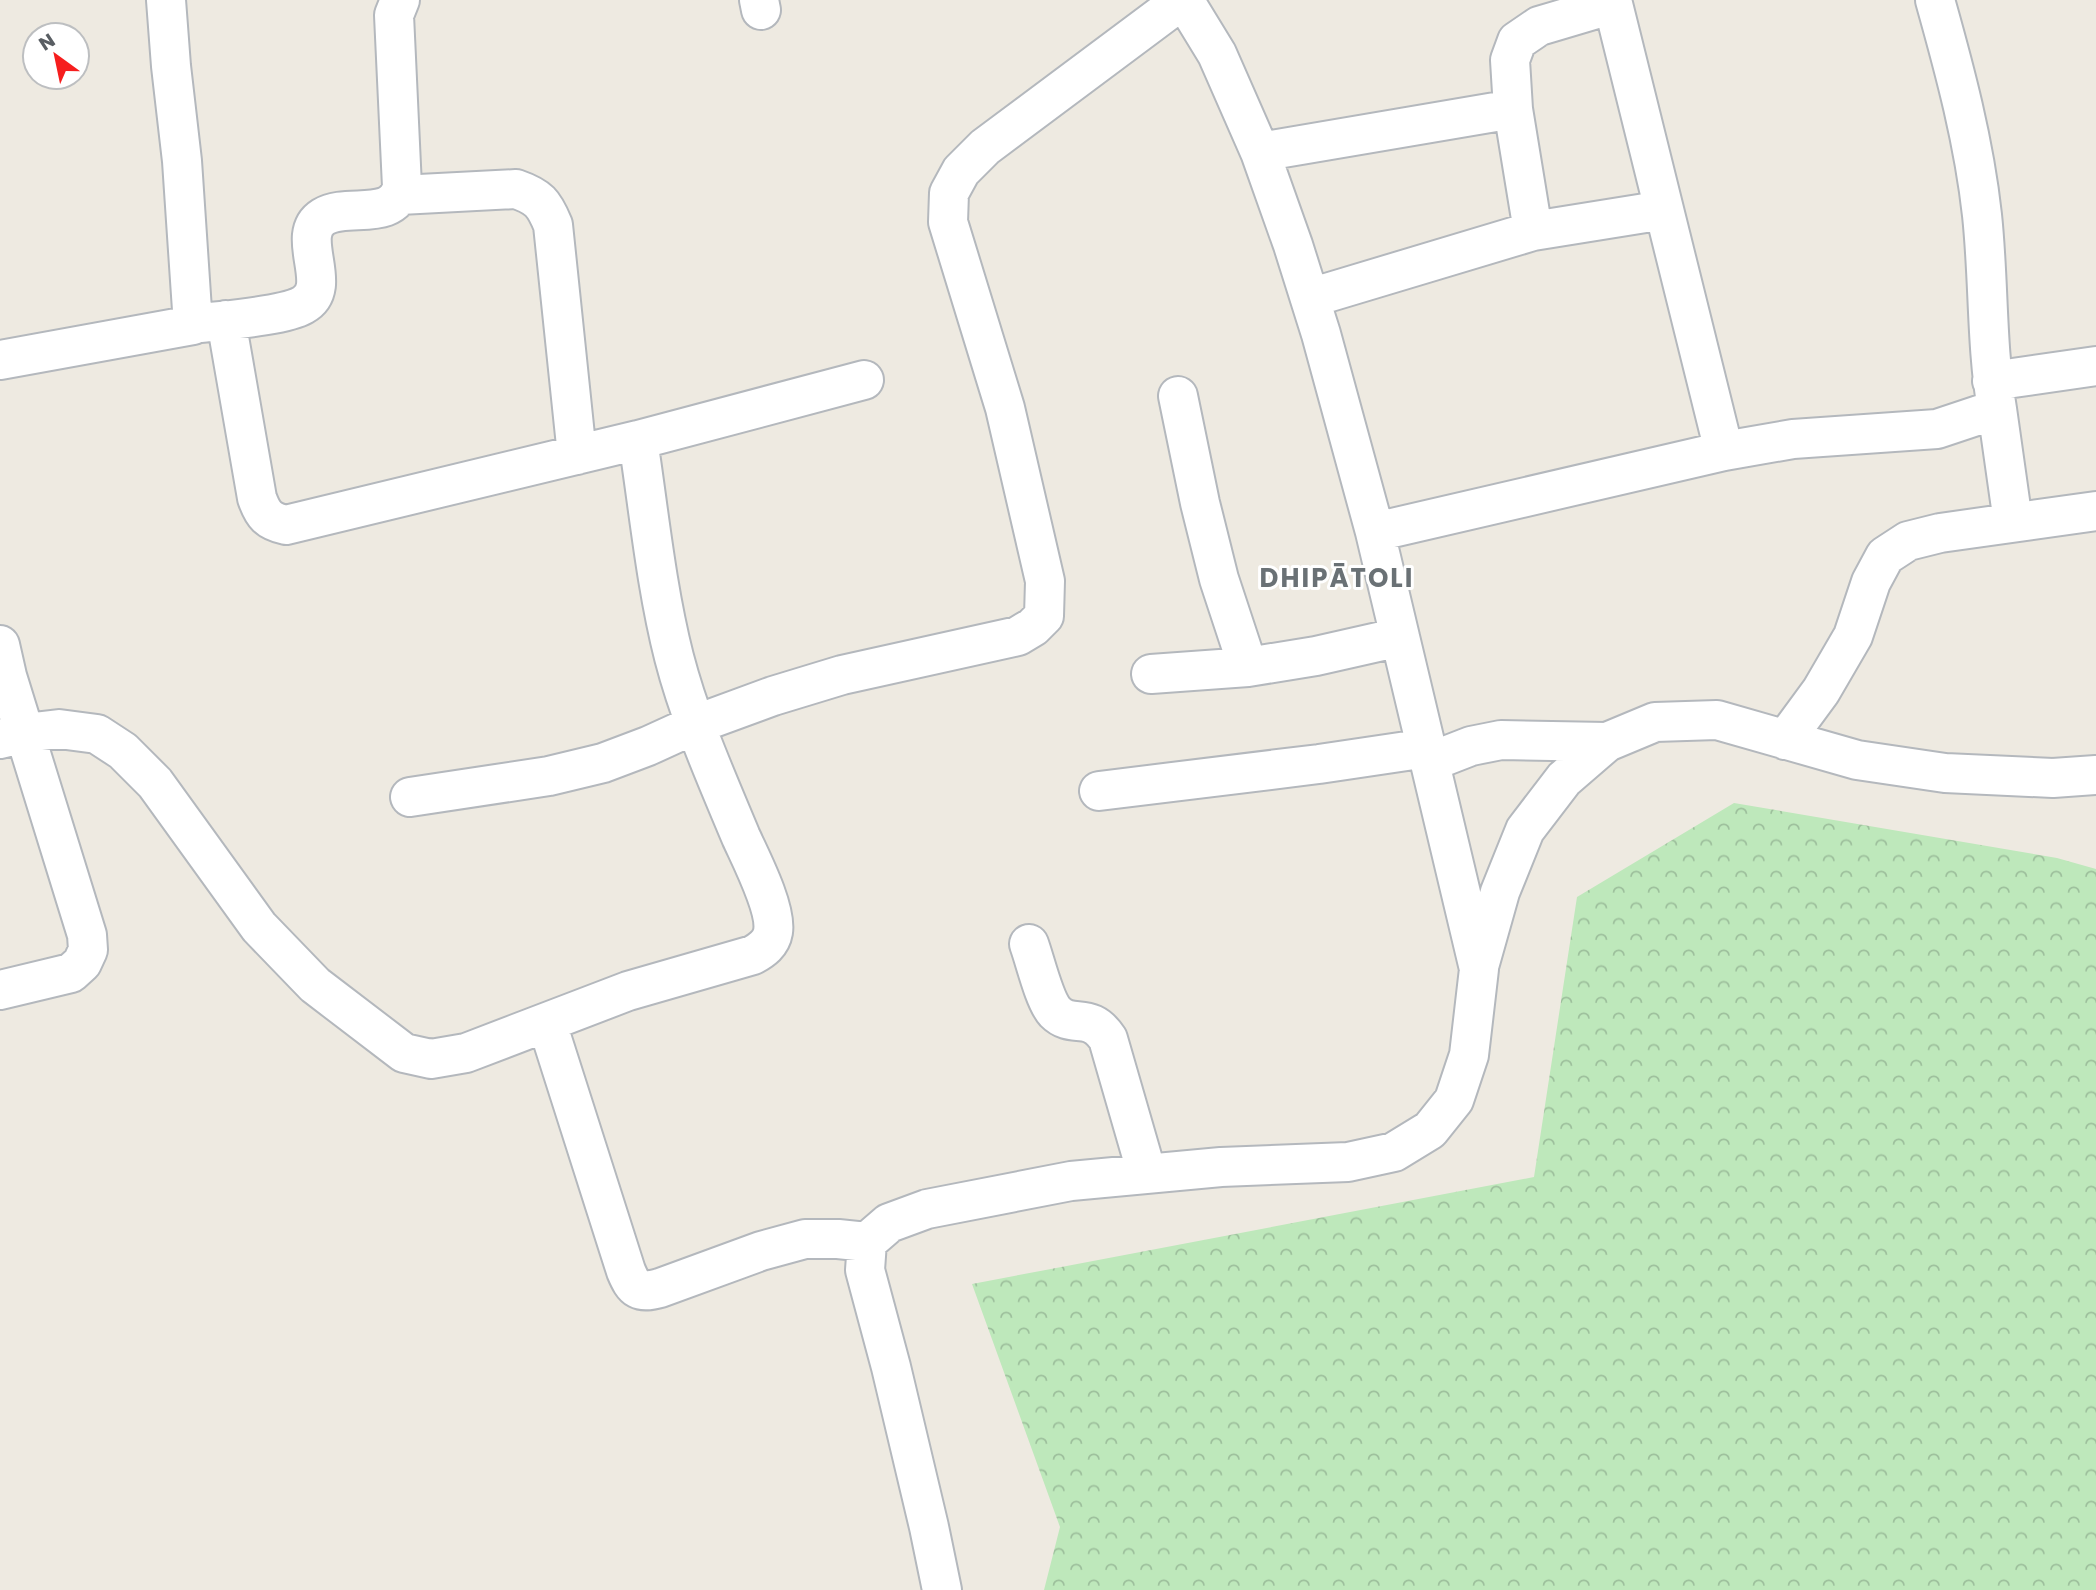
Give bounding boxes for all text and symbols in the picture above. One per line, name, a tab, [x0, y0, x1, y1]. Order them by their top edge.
north arrow	[21, 21, 91, 91]
text: N	[34, 27, 60, 57]
district label: DHIPĀTOLI	[1260, 560, 1414, 596]

